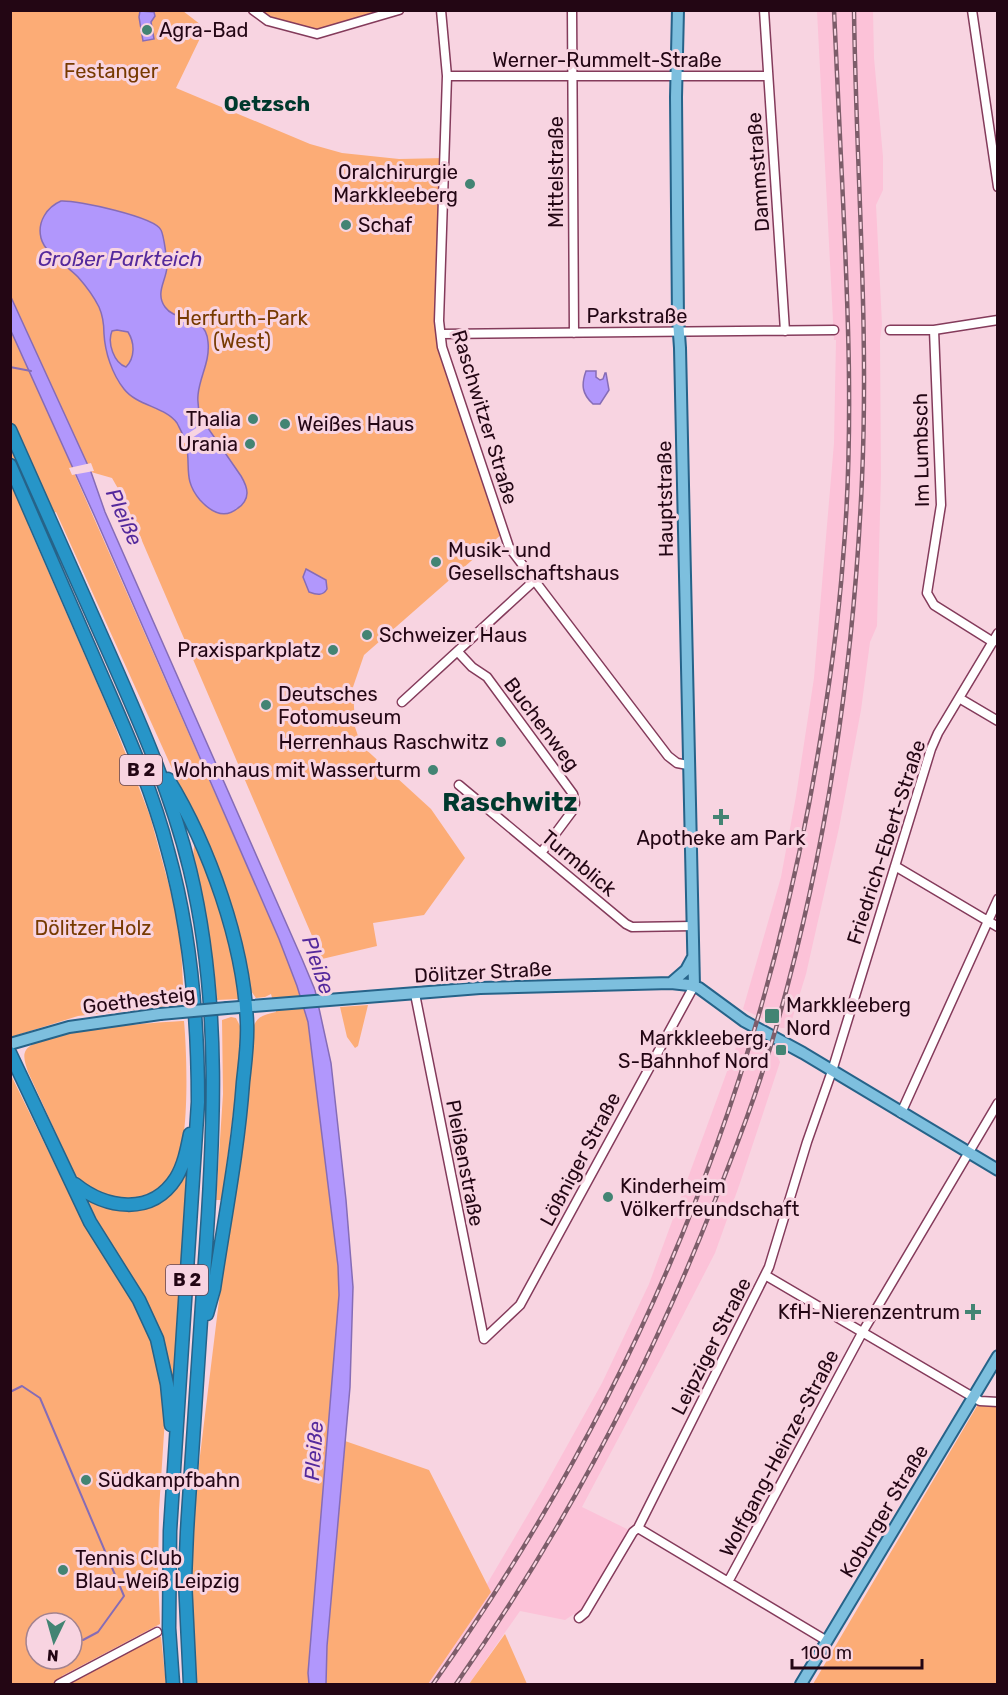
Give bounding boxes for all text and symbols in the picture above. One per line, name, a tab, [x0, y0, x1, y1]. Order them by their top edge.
place label: Agra-Bad	[159, 18, 249, 42]
marker: Agra-Bad	[140, 23, 154, 37]
street label: Werner-Rummelt-Straße	[492, 48, 722, 72]
park label: Festanger	[64, 59, 159, 83]
district label: Oetzsch	[224, 91, 310, 116]
street label: Dammstraße	[742, 111, 774, 233]
street label: Mittelstraße	[544, 116, 568, 228]
place label: Oralchirurgie Markkleeberg	[333, 160, 458, 207]
marker: Oralchirurgie Markkleeberg	[463, 177, 477, 191]
place label: Schaf	[358, 213, 413, 237]
marker: Schaf	[339, 218, 353, 232]
water label: Großer Parkteich	[38, 246, 203, 271]
street label: Parkstraße	[587, 304, 687, 328]
park label: Herfurth-Park (West)	[176, 306, 308, 353]
street label: Raschwitzer Straße	[447, 327, 523, 507]
street label: Im Lumbsch	[908, 393, 934, 507]
place label: Thalia	[186, 407, 241, 431]
marker: Thalia	[246, 412, 260, 426]
place label: Weißes Haus	[297, 412, 414, 436]
marker: Weißes Haus	[278, 417, 292, 431]
place label: Urania	[178, 432, 238, 456]
marker: Urania	[243, 437, 257, 451]
street label: Hauptstraße	[652, 441, 678, 557]
water label: Pleiße	[101, 484, 148, 549]
place label: Musik- und Gesellschaftshaus	[448, 538, 619, 585]
marker: Musik- und Gesellschaftshaus	[429, 555, 443, 569]
place label: Schweizer Haus	[379, 623, 527, 647]
marker: Schweizer Haus	[360, 628, 374, 642]
place label: Praxisparkplatz	[177, 638, 321, 662]
marker: Praxisparkplatz	[326, 643, 340, 657]
street label: Buchenweg	[499, 673, 585, 775]
place label: Deutsches Fotomuseum	[278, 682, 401, 729]
marker: Deutsches Fotomuseum	[259, 698, 273, 712]
place label: Herrenhaus Raschwitz	[279, 730, 489, 754]
marker: Herrenhaus Raschwitz	[494, 735, 508, 749]
street label: Friedrich-Ebert-Straße	[842, 737, 930, 947]
road number: B 2	[120, 755, 162, 785]
place label: Wohnhaus mit Wasserturm	[173, 758, 421, 782]
marker: Wohnhaus mit Wasserturm	[426, 763, 440, 777]
district label: Raschwitz	[442, 787, 578, 818]
marker: Apotheke am Park	[714, 810, 728, 824]
street label: Turmblick	[537, 825, 622, 902]
place label: Apotheke am Park	[636, 826, 806, 850]
park label: Dölitzer Holz	[35, 916, 151, 940]
water label: Pleiße	[297, 933, 340, 997]
street label: Dölitzer Straße	[414, 956, 552, 988]
street label: Goethesteig	[81, 981, 197, 1019]
place label: Markkleeberg Nord	[786, 993, 911, 1040]
marker: Markkleeberg Nord	[763, 1007, 781, 1025]
place label: Markkleeberg, S-Bahnhof Nord	[618, 1026, 769, 1073]
marker: Markkleeberg, S-Bahnhof Nord	[774, 1043, 788, 1057]
street label: Lößniger Straße	[535, 1088, 625, 1230]
street label: Pleißenstraße	[441, 1098, 489, 1228]
place label: Kinderheim Völkerfreundschaft	[620, 1174, 799, 1221]
marker: Kinderheim Völkerfreundschaft	[601, 1190, 615, 1204]
road number: B 2	[166, 1265, 208, 1295]
street label: Leipziger Straße	[666, 1273, 756, 1419]
place label: KfH-Nierenzentrum	[778, 1300, 960, 1324]
marker: KfH-Nierenzentrum	[964, 1303, 982, 1321]
street label: Wolfgang-Heinze-Straße	[714, 1345, 844, 1561]
water label: Pleiße	[299, 1420, 328, 1482]
street label: Koburger Straße	[835, 1440, 933, 1582]
place label: Südkampfbahn	[98, 1468, 240, 1492]
marker: Südkampfbahn	[79, 1473, 93, 1487]
place label: Tennis Club Blau-Weiß Leipzig	[75, 1546, 240, 1593]
marker: Tennis Club Blau-Weiß Leipzig	[56, 1563, 70, 1577]
north arrow	[24, 1611, 84, 1671]
scale bar	[792, 1632, 922, 1670]
text: 100 m	[801, 1642, 852, 1664]
text: N	[46, 1645, 59, 1665]

